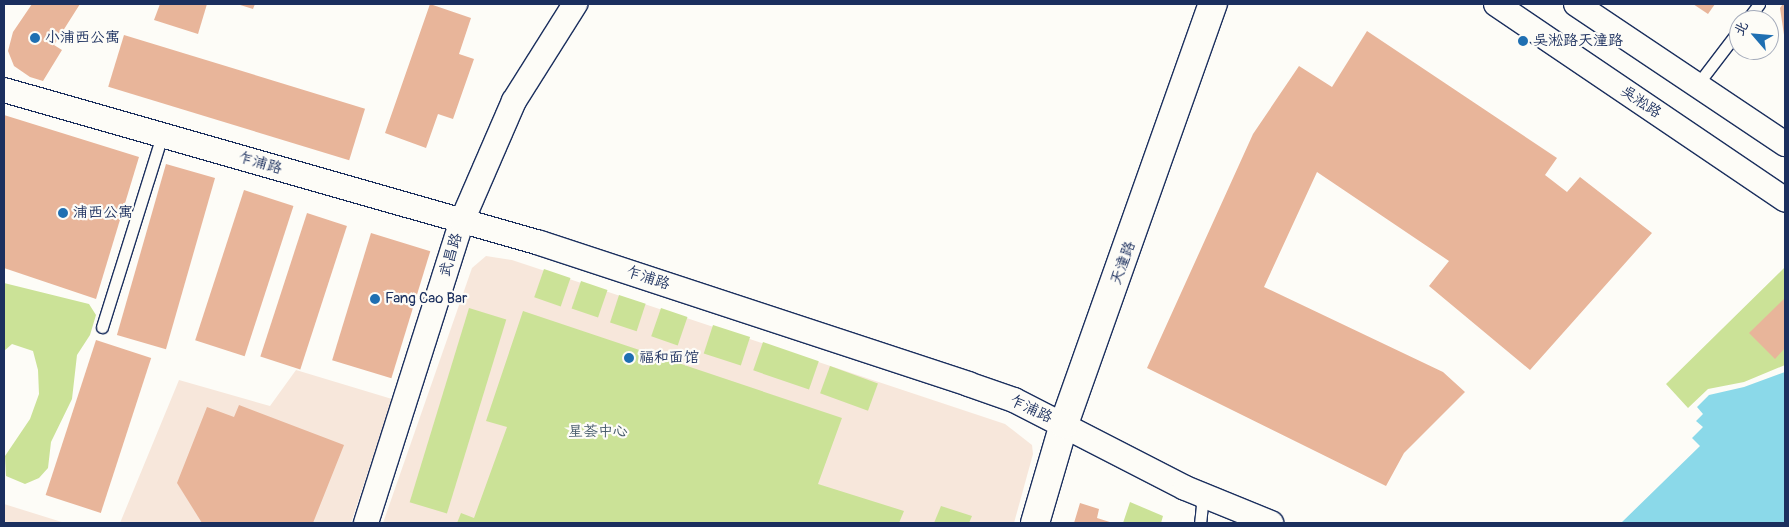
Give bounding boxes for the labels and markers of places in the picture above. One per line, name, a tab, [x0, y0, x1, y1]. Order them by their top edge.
place label: 小浦西公寓	[45, 29, 120, 47]
marker: 小浦西公寓	[29, 32, 41, 44]
place label: 吴淞路天潼路	[1533, 32, 1623, 50]
marker: 吴淞路天潼路	[1517, 35, 1529, 47]
place label: 浦西公寓	[73, 204, 133, 222]
marker: 浦西公寓	[57, 207, 69, 219]
place label: Fang Cao Bar	[385, 290, 467, 308]
marker: Fang Cao Bar	[369, 293, 381, 305]
place label: 福和面馆	[639, 349, 699, 367]
marker: 福和面馆	[623, 352, 635, 364]

